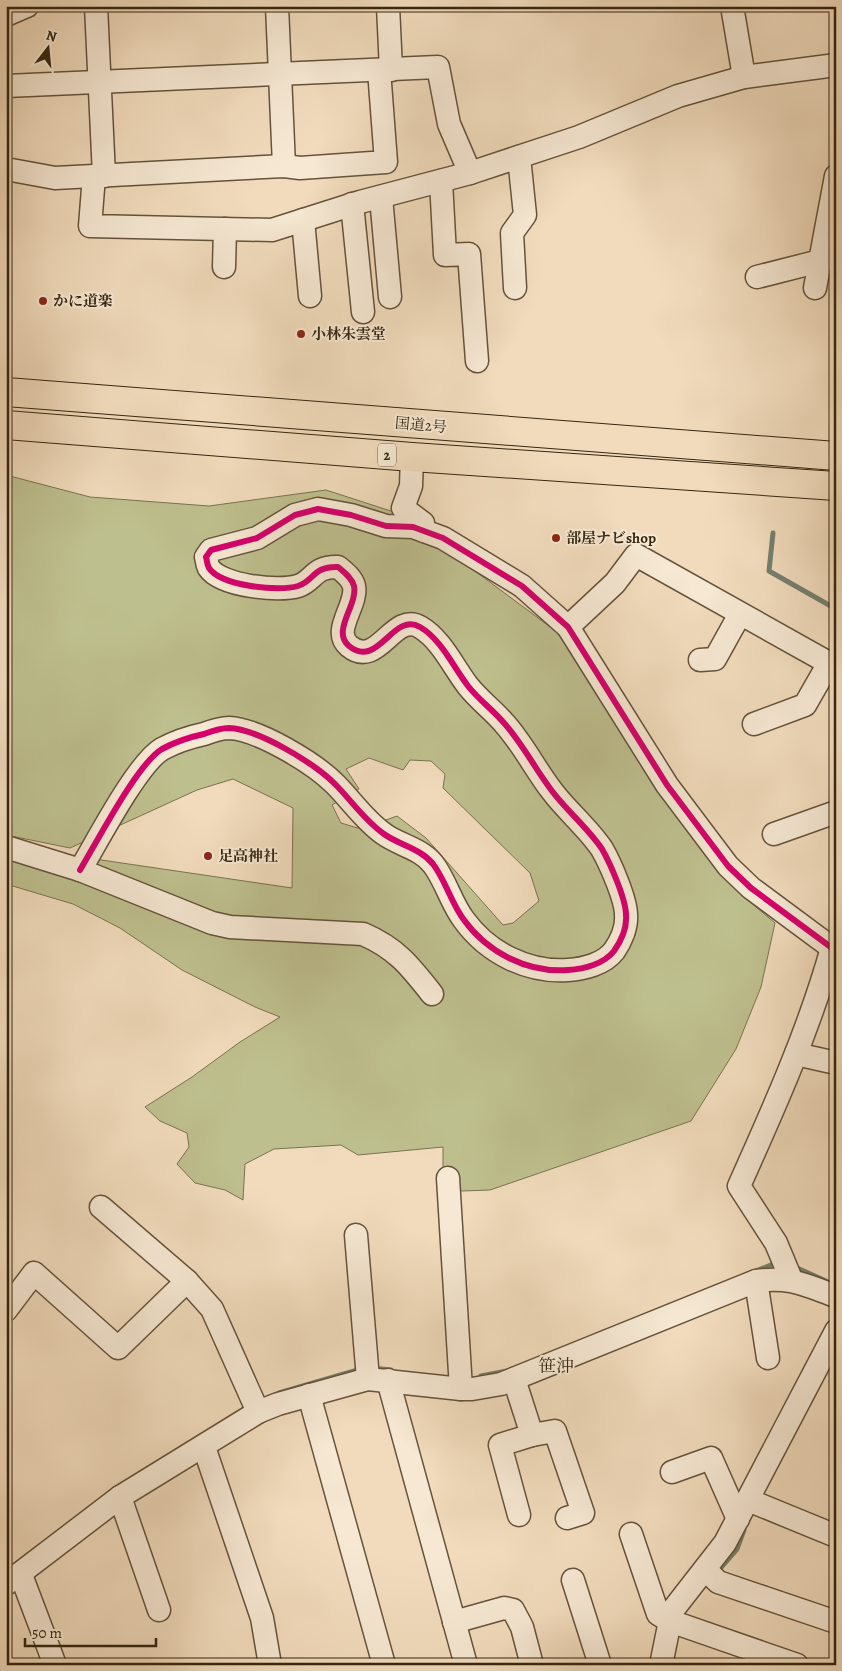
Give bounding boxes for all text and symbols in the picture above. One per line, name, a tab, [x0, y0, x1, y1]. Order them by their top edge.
north arrow	[22, 22, 72, 72]
text: N	[44, 25, 59, 47]
place label: かに道楽	[53, 291, 113, 311]
marker: かに道楽	[37, 295, 49, 307]
place label: 小林朱雲堂	[311, 324, 386, 344]
marker: 小林朱雲堂	[295, 328, 307, 340]
street label: 国道2号	[394, 413, 448, 437]
road number: 2	[378, 444, 396, 466]
place label: 部屋ナビshop	[566, 528, 656, 548]
marker: 部屋ナビshop	[550, 532, 562, 544]
place label: 足高神社	[218, 846, 278, 866]
marker: 足高神社	[202, 850, 214, 862]
district label: 笹沖	[538, 1354, 574, 1378]
scale bar	[25, 1616, 156, 1648]
text: 50 m	[32, 1623, 62, 1643]

